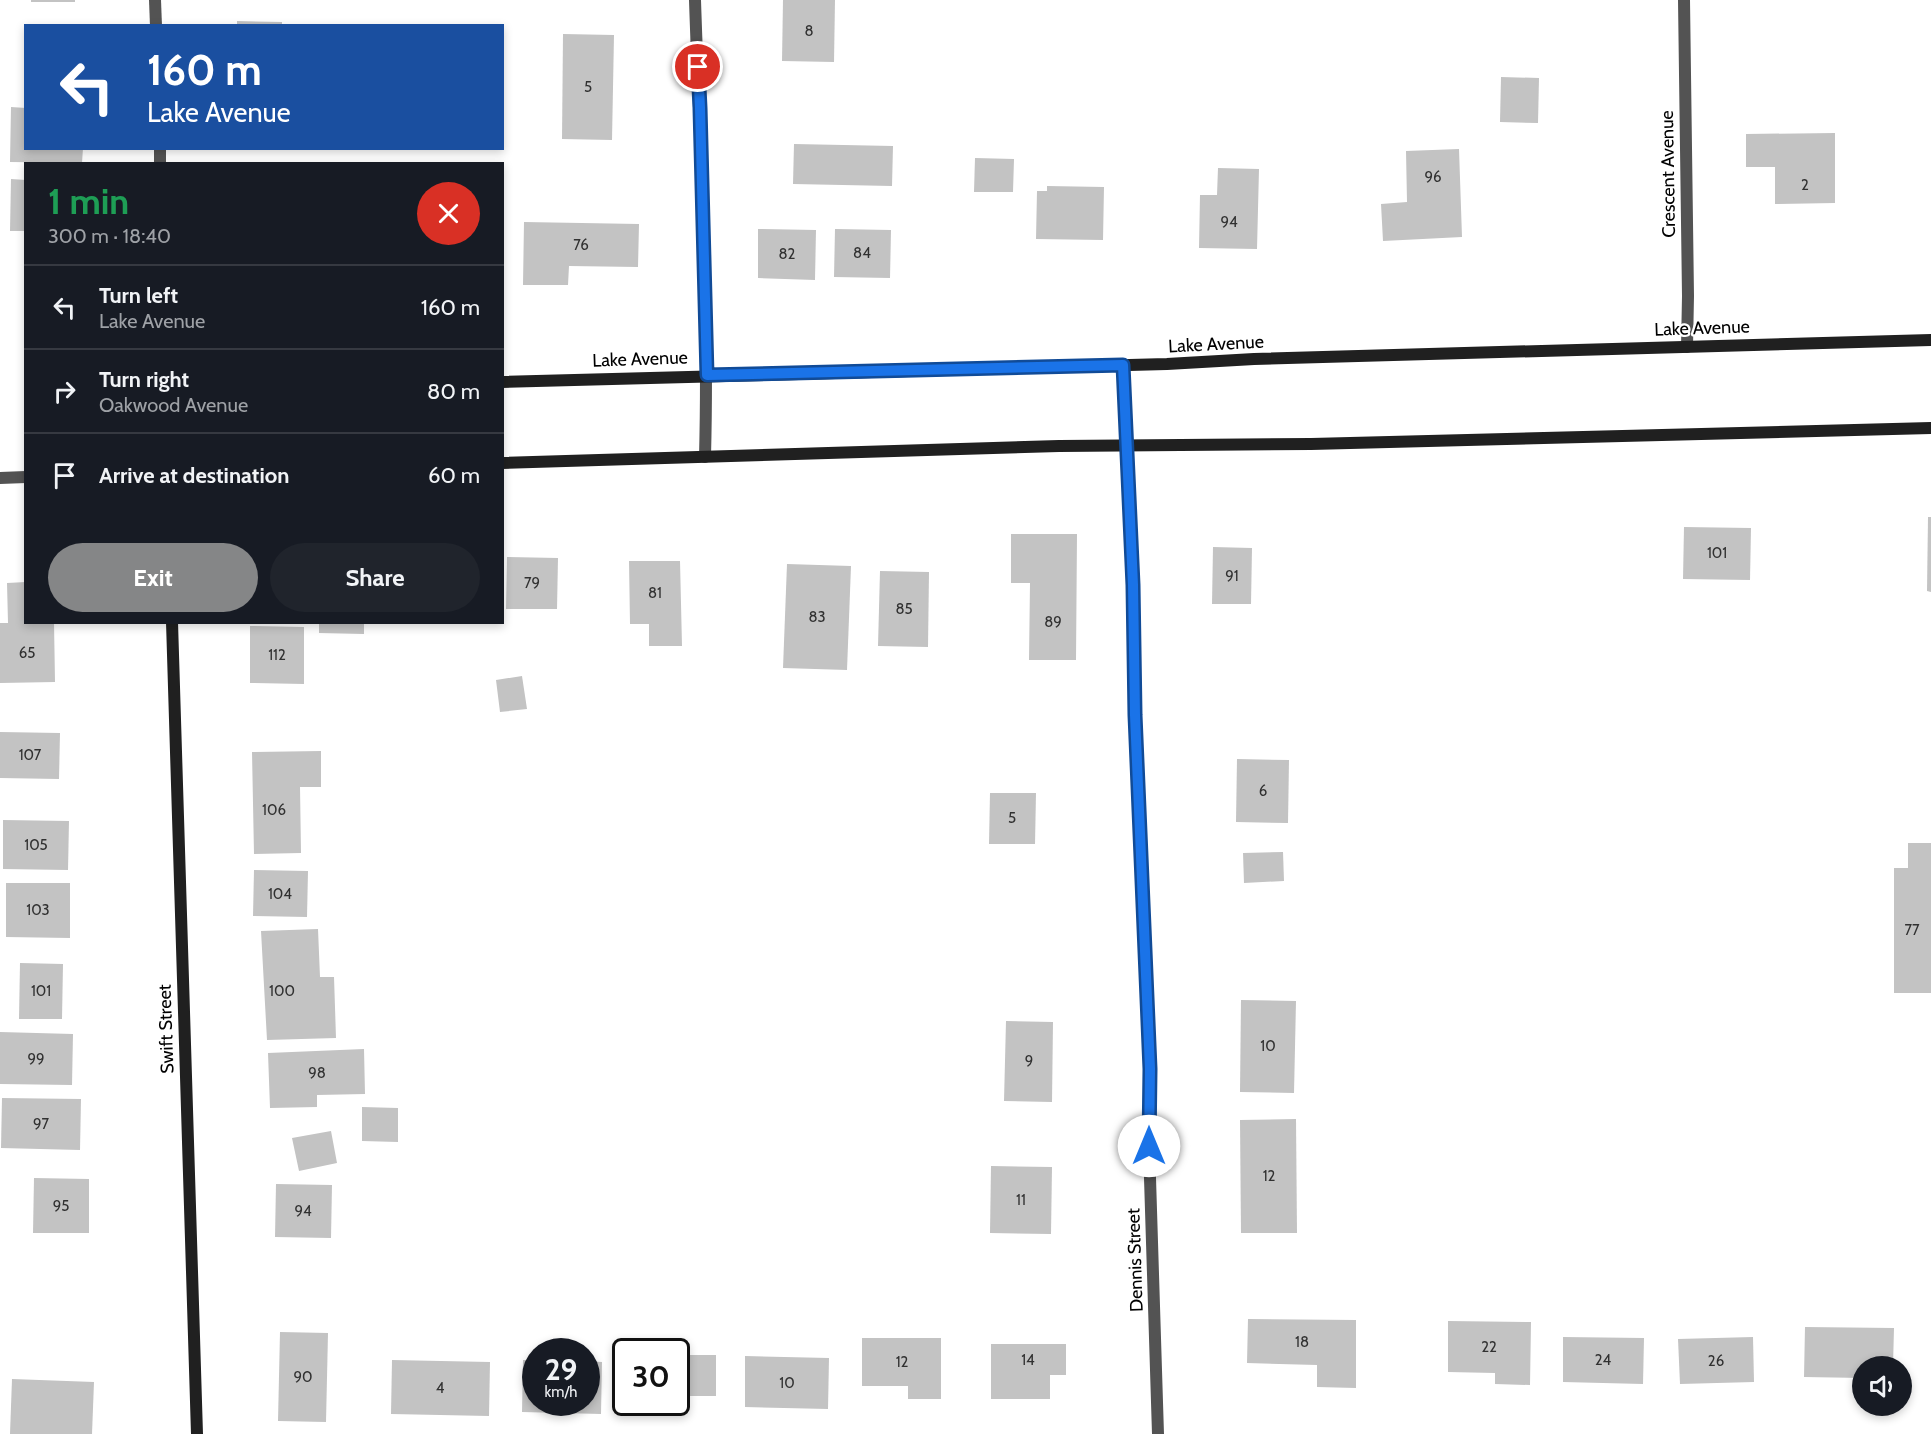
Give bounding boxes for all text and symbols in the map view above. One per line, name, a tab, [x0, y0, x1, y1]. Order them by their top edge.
house number: 8	[804, 22, 814, 40]
pin	[672, 41, 723, 92]
text: 160 m	[147, 44, 262, 96]
icon: left	[48, 48, 126, 126]
icon: arrive	[681, 50, 714, 83]
house number: 5	[584, 78, 592, 96]
text: Lake Avenue	[147, 96, 291, 129]
street label: Crescent Avenue	[1656, 110, 1680, 238]
house number: 96	[1424, 168, 1442, 186]
house number: 2	[1801, 176, 1809, 194]
text: 1 min	[48, 179, 129, 223]
button: close	[417, 182, 480, 245]
house number: 94	[1220, 213, 1238, 231]
text: 300 m · 18:40	[48, 224, 171, 248]
house number: 76	[573, 236, 589, 254]
house number: 84	[853, 244, 871, 262]
house number: 82	[779, 245, 796, 263]
text: Turn left	[99, 282, 178, 309]
icon: left	[48, 291, 81, 324]
text: 160 m	[421, 294, 480, 321]
text: Lake Avenue	[99, 309, 205, 333]
street label: Lake Avenue	[1654, 315, 1750, 341]
street label: Lake Avenue	[1168, 331, 1264, 357]
street label: Lake Avenue	[592, 346, 688, 372]
text: Turn right	[99, 366, 189, 393]
icon: right	[48, 375, 81, 408]
text: 80 m	[427, 378, 480, 405]
text: Oakwood Avenue	[99, 393, 248, 417]
icon: arrive	[48, 459, 81, 492]
text: Arrive at destination	[99, 462, 289, 489]
text: 60 m	[428, 462, 480, 489]
button: Exit	[48, 543, 258, 612]
button: Share	[270, 543, 480, 612]
house number: 101	[1707, 544, 1727, 562]
house number: 91	[1225, 567, 1239, 585]
house number: 79	[524, 574, 540, 592]
house number: 81	[648, 584, 662, 602]
house number: 85	[895, 600, 913, 618]
house number: 83	[808, 608, 826, 626]
house number: 89	[1044, 613, 1062, 631]
house number: 65	[19, 644, 35, 662]
house number: 112	[268, 646, 286, 664]
house number: 107	[19, 746, 42, 764]
house number: 6	[1259, 782, 1267, 800]
house number: 106	[262, 801, 286, 819]
house number: 5	[1008, 809, 1016, 827]
house number: 105	[24, 836, 48, 854]
house number: 104	[268, 885, 292, 903]
house number: 103	[26, 901, 50, 919]
house number: 77	[1904, 921, 1920, 939]
house number: 101	[31, 982, 51, 1000]
house number: 100	[269, 982, 295, 1000]
street label: Swift Street	[153, 984, 179, 1074]
house number: 10	[1260, 1037, 1276, 1055]
house number: 99	[27, 1050, 45, 1068]
house number: 9	[1025, 1052, 1033, 1070]
house number: 98	[308, 1064, 326, 1082]
position arrow	[1117, 1114, 1181, 1178]
house number: 97	[33, 1115, 49, 1133]
house number: 12	[1263, 1167, 1276, 1185]
house number: 11	[1016, 1191, 1026, 1209]
house number: 95	[53, 1197, 69, 1215]
house number: 94	[294, 1202, 312, 1220]
street label: Dennis Street	[1122, 1208, 1148, 1312]
house number: 18	[1295, 1333, 1309, 1351]
speed limit sign: 30	[612, 1338, 690, 1416]
house number: 22	[1481, 1338, 1497, 1356]
text: 29	[545, 1351, 577, 1388]
house number: 14	[1021, 1351, 1035, 1369]
house number: 24	[1595, 1351, 1612, 1369]
house number: 26	[1708, 1352, 1724, 1370]
house number: 12	[896, 1353, 909, 1371]
map controls	[1852, 1356, 1912, 1416]
button: sound	[1852, 1356, 1912, 1416]
house number: 90	[294, 1368, 313, 1386]
house number: 10	[779, 1374, 795, 1392]
house number: 4	[436, 1379, 445, 1397]
text: km/h	[545, 1383, 577, 1401]

